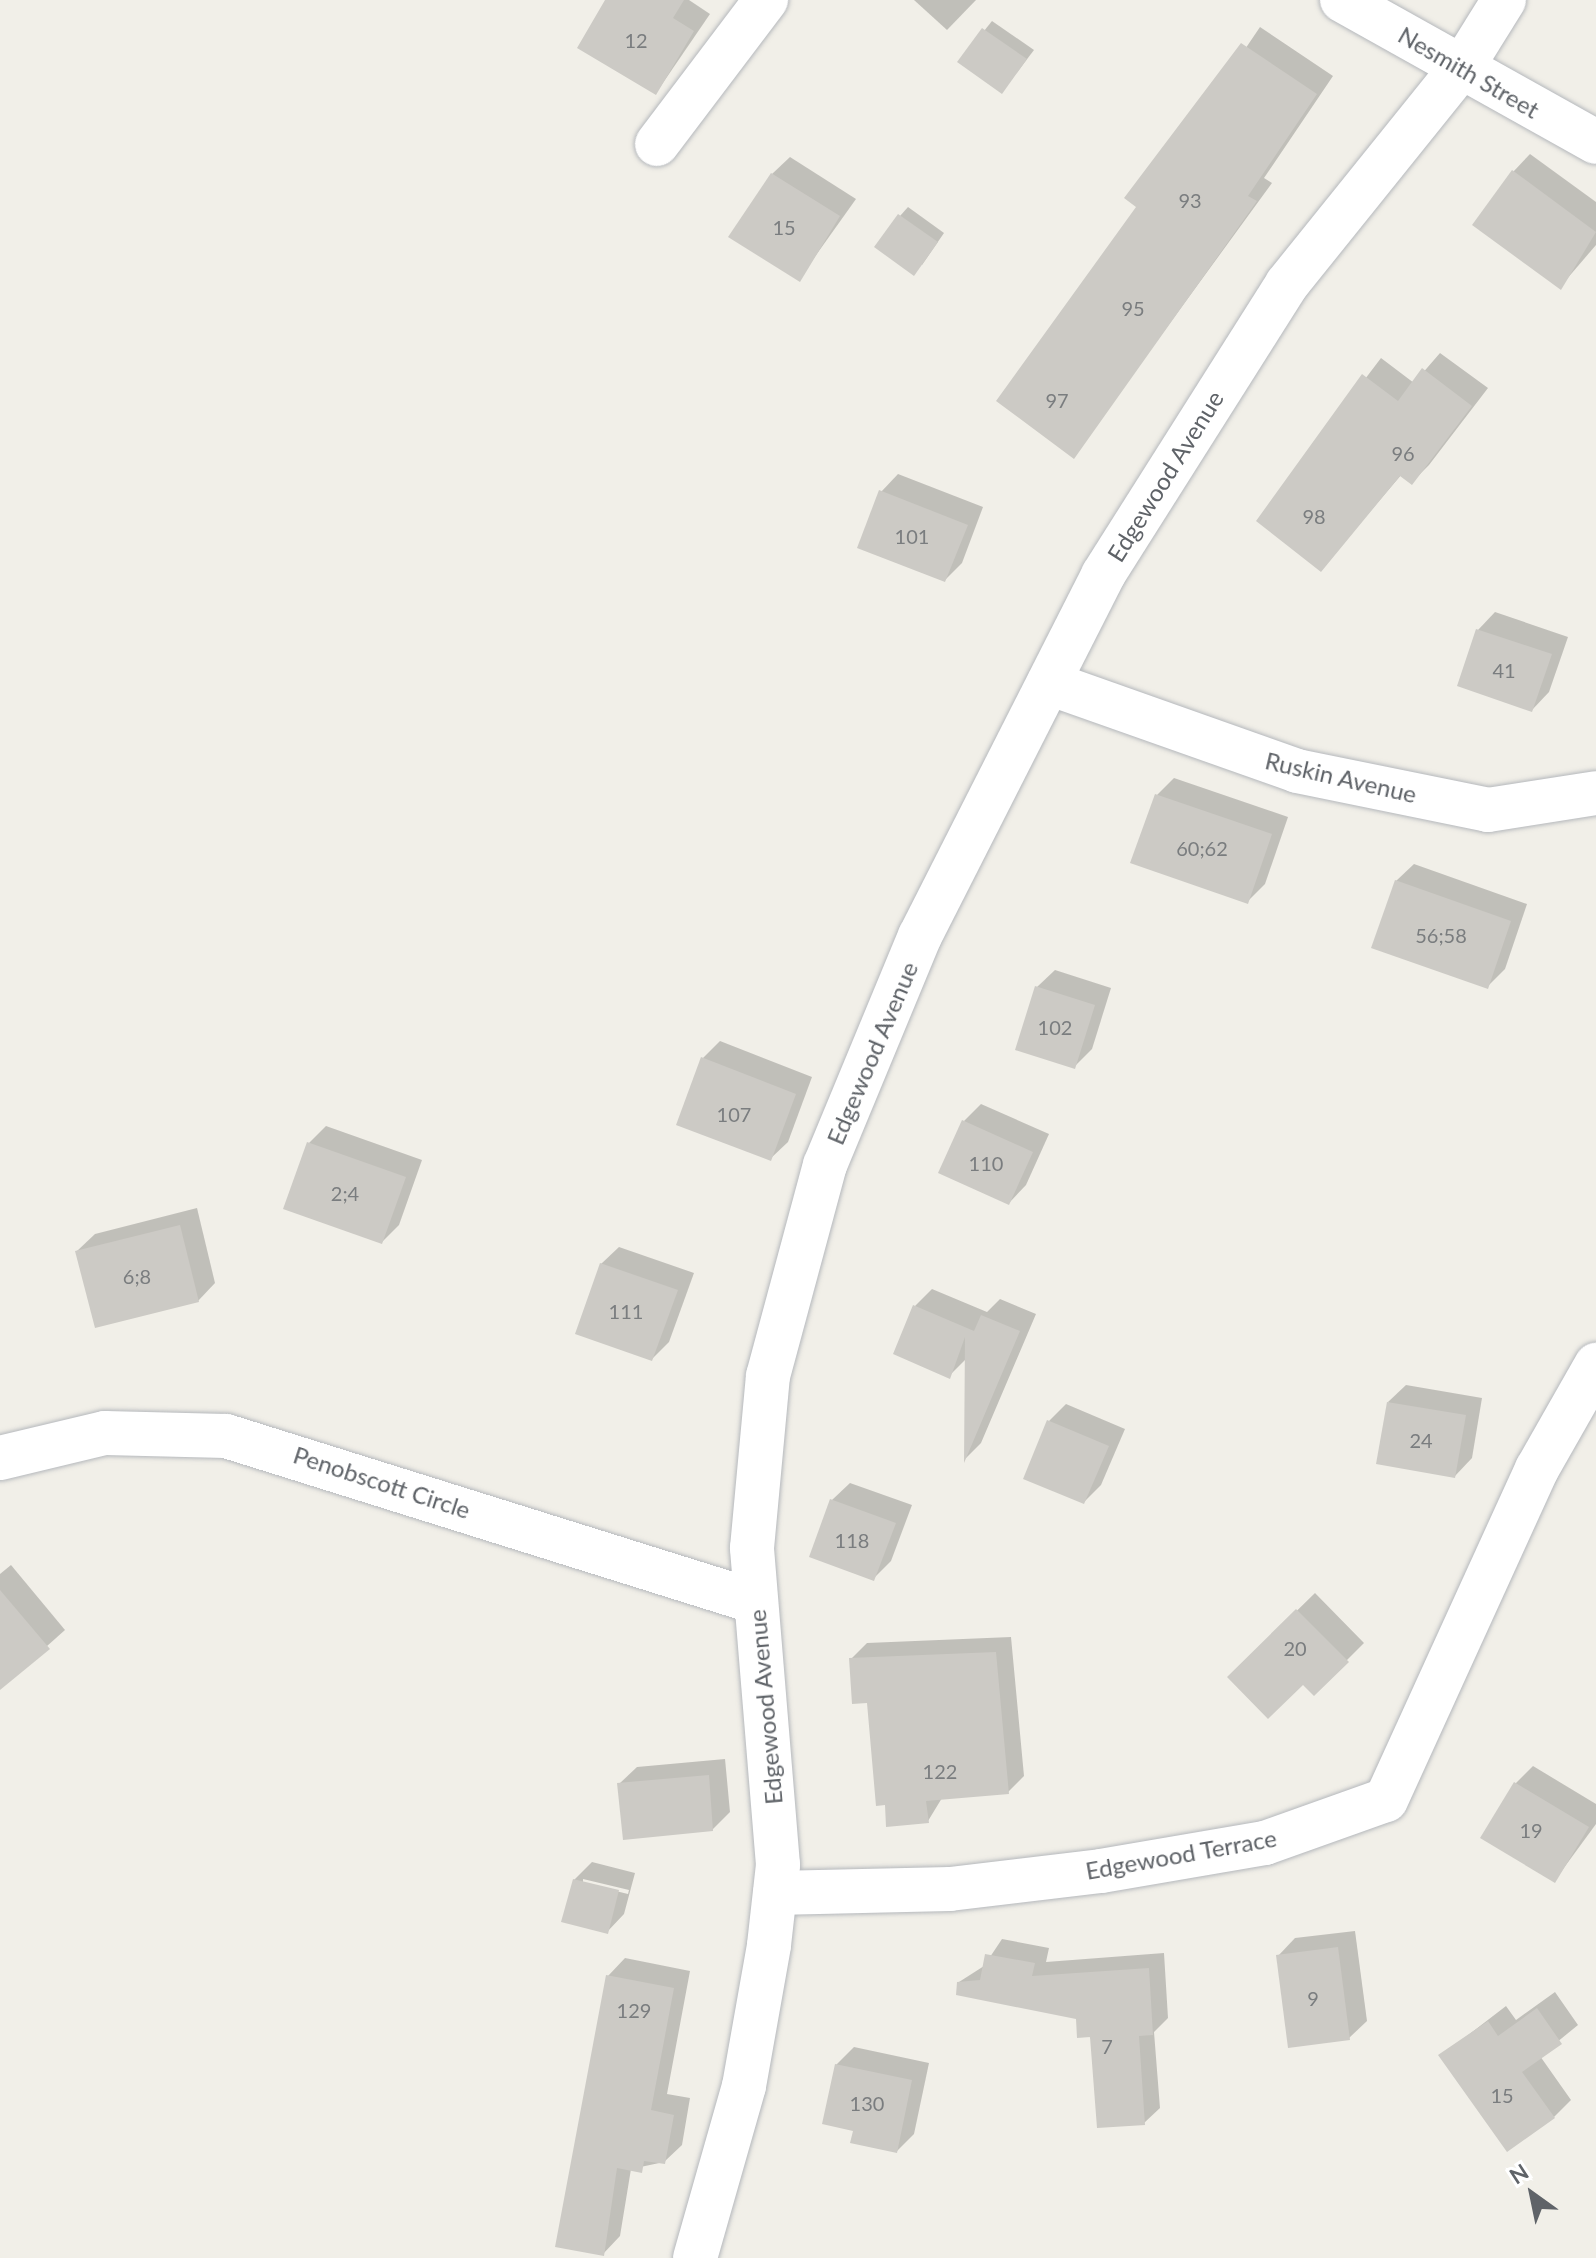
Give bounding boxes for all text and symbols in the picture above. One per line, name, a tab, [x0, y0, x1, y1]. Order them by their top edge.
street label: Nesmith Street	[1393, 20, 1545, 124]
house number: 12	[624, 28, 648, 52]
house number: 93	[1178, 188, 1202, 212]
house number: 15	[772, 215, 796, 239]
house number: 95	[1121, 296, 1145, 320]
street label: Edgewood Avenue	[1101, 385, 1229, 567]
house number: 97	[1045, 388, 1069, 412]
house number: 96	[1391, 441, 1415, 465]
house number: 98	[1302, 504, 1326, 528]
house number: 101	[895, 524, 929, 548]
house number: 41	[1492, 658, 1516, 682]
street label: Ruskin Avenue	[1262, 746, 1420, 808]
house number: 60;62	[1176, 836, 1228, 860]
house number: 56;58	[1415, 923, 1467, 947]
street label: Edgewood Avenue	[820, 957, 924, 1149]
house number: 102	[1038, 1015, 1072, 1039]
house number: 107	[717, 1102, 751, 1126]
house number: 110	[969, 1151, 1003, 1175]
house number: 2;4	[331, 1181, 359, 1205]
house number: 6;8	[123, 1264, 151, 1288]
house number: 111	[609, 1299, 643, 1323]
house number: 24	[1409, 1428, 1433, 1452]
street label: Penobscott Circle	[290, 1440, 474, 1524]
house number: 118	[835, 1528, 869, 1552]
street label: Edgewood Avenue	[742, 1608, 788, 1806]
house number: 20	[1283, 1636, 1307, 1660]
house number: 122	[923, 1759, 957, 1783]
house number: 19	[1519, 1818, 1543, 1842]
street label: Edgewood Terrace	[1083, 1823, 1279, 1885]
house number: 9	[1307, 1986, 1319, 2010]
house number: 129	[617, 1998, 651, 2022]
house number: 7	[1101, 2034, 1113, 2058]
house number: 15	[1490, 2083, 1514, 2107]
house number: 130	[850, 2091, 884, 2115]
north arrow	[1492, 2154, 1572, 2234]
text: N	[1504, 2158, 1533, 2189]

